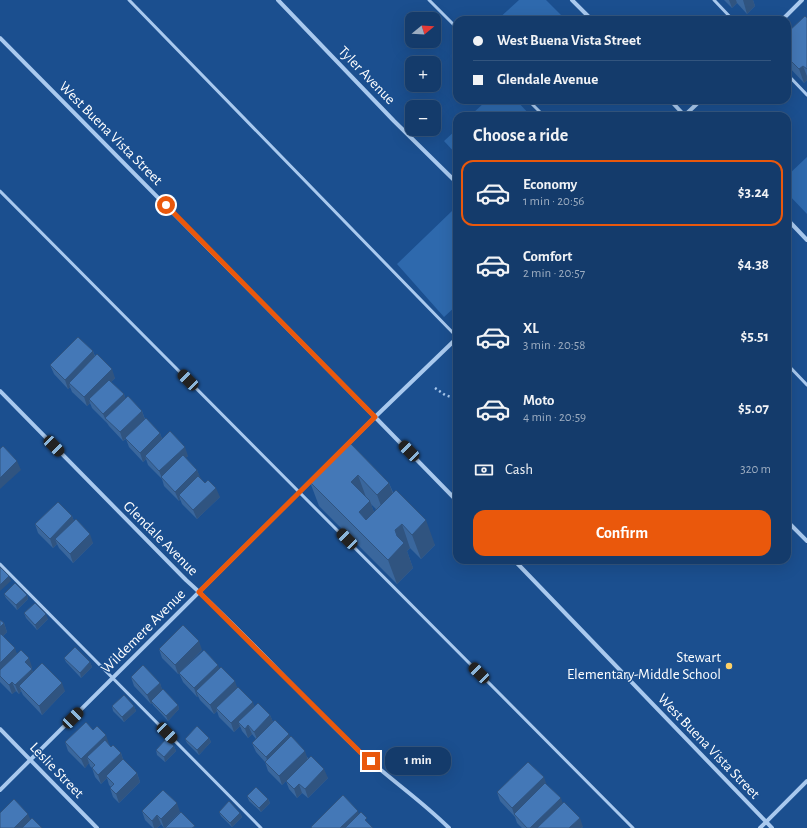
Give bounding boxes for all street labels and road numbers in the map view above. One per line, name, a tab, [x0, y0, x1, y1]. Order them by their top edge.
street label: Tyler Avenue	[335, 43, 398, 107]
street label: West Buena Vista Street	[56, 79, 165, 188]
street label: Glendale Avenue	[120, 498, 201, 579]
street label: Wildemere Avenue	[98, 586, 188, 676]
street label: West Buena Vista Street	[655, 691, 763, 802]
street label: Leslie Street	[27, 740, 87, 801]

